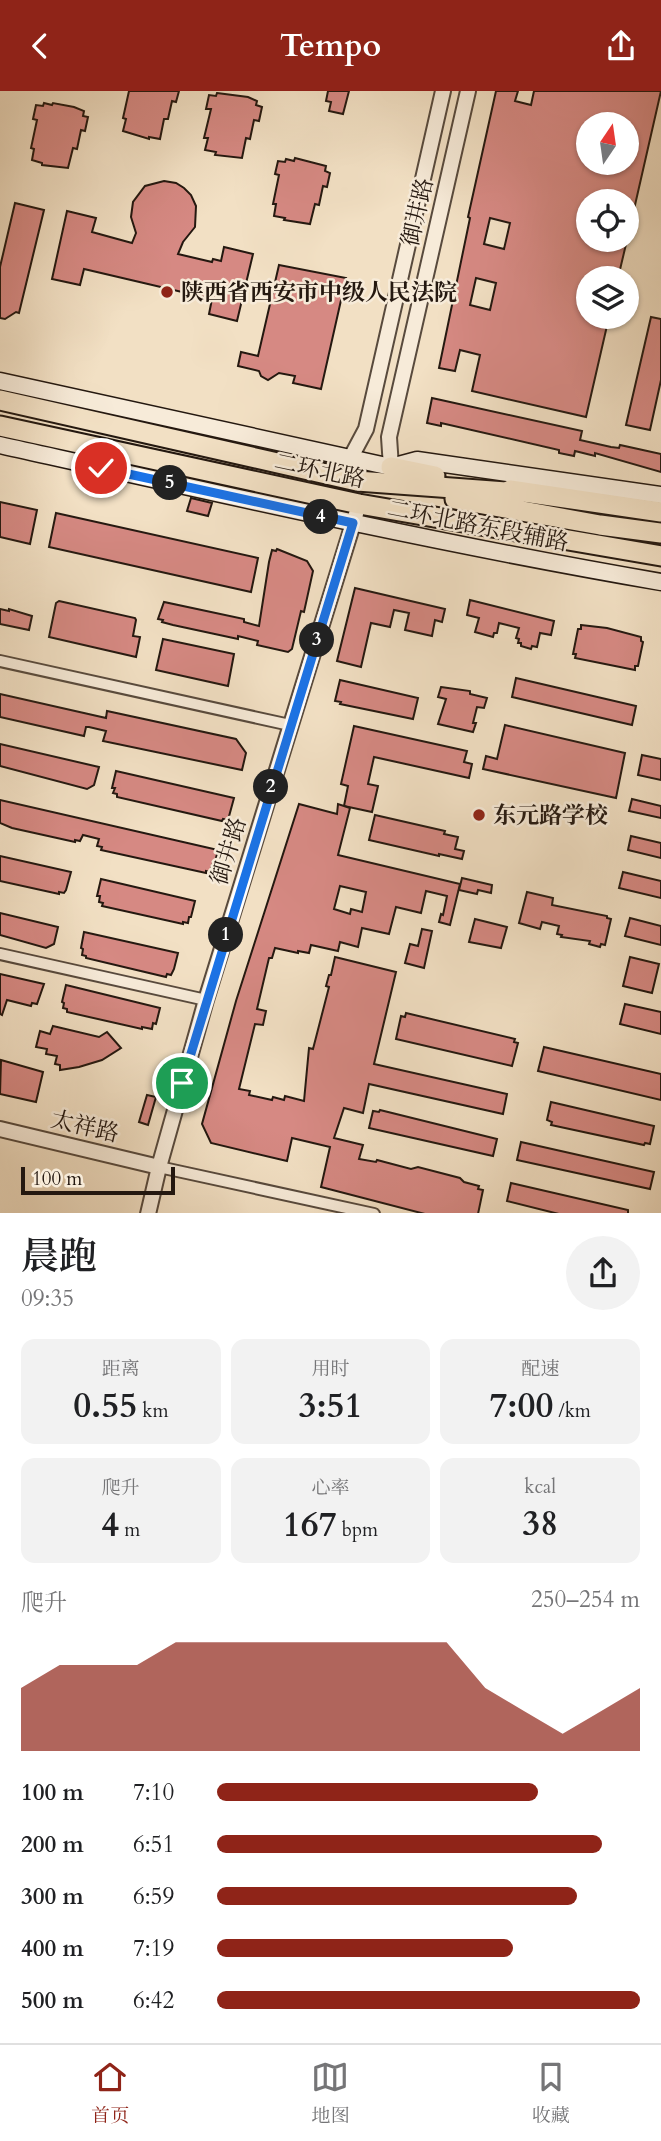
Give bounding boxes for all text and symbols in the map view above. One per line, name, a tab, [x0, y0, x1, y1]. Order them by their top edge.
text: Tempo	[280, 24, 381, 68]
icon: back	[21, 27, 59, 65]
icon: share	[602, 27, 640, 65]
north arrow	[576, 112, 639, 175]
map controls	[576, 112, 639, 329]
street label: 御井路	[395, 175, 440, 249]
button: locate	[576, 189, 639, 252]
button: layers	[576, 266, 639, 329]
place label: 陕西省西安市中级人民法院	[181, 277, 457, 308]
marker: 陕西省西安市中级人民法院	[159, 284, 175, 300]
pin	[71, 438, 131, 498]
street label: 二环北路	[272, 446, 368, 495]
icon: check	[82, 449, 120, 487]
pin: 5	[152, 465, 188, 501]
text: 5	[165, 469, 174, 495]
street label: 二环北路东段辅路	[385, 493, 571, 558]
pin: 4	[304, 499, 338, 535]
text: 4	[316, 503, 325, 529]
pin: 3	[300, 623, 334, 657]
text: 3	[312, 626, 321, 652]
pin: 2	[254, 769, 288, 805]
text: 2	[266, 773, 275, 799]
place label: 东元路学校	[493, 800, 608, 831]
marker: 东元路学校	[471, 807, 487, 823]
street label: 御井路	[204, 814, 253, 889]
pin: 1	[208, 917, 244, 953]
text: 1	[221, 921, 230, 947]
pin	[152, 1053, 212, 1113]
icon: arrive	[163, 1064, 201, 1102]
street label: 太祥路	[48, 1104, 122, 1149]
scale bar	[21, 1164, 175, 1196]
text: 100 m	[32, 1166, 82, 1192]
text: 晨跑	[21, 1231, 97, 1283]
button: share	[566, 1236, 640, 1310]
text: 09:35	[21, 1283, 74, 1314]
text: 距离	[102, 1356, 140, 1382]
text: 用时	[311, 1356, 350, 1382]
text: 配速	[521, 1356, 559, 1382]
text: 0.55	[73, 1382, 137, 1430]
text: 3:51	[299, 1382, 362, 1430]
text: 7:00	[489, 1382, 553, 1430]
text: km	[137, 1398, 168, 1424]
text: /km	[553, 1398, 591, 1424]
text: kcal	[524, 1474, 556, 1500]
text: 爬升	[102, 1475, 140, 1501]
text: 心率	[311, 1475, 350, 1501]
text: 38	[522, 1500, 558, 1548]
text: 4	[101, 1501, 119, 1549]
text: 167	[283, 1501, 337, 1549]
text: m	[119, 1517, 140, 1543]
text: bpm	[337, 1517, 378, 1543]
text: 250–254 m	[531, 1584, 640, 1615]
text: 爬升	[21, 1587, 67, 1618]
text: 100 m	[21, 1777, 84, 1808]
text: 7:10	[133, 1777, 174, 1808]
text: 200 m	[21, 1829, 84, 1860]
text: 6:51	[133, 1829, 174, 1860]
text: 300 m	[21, 1881, 84, 1912]
text: 6:59	[133, 1881, 174, 1912]
text: 400 m	[21, 1933, 84, 1964]
text: 7:19	[133, 1933, 174, 1964]
text: 500 m	[21, 1985, 84, 2016]
text: 6:42	[133, 1985, 174, 2016]
tab: 首页	[91, 2058, 129, 2129]
tab: 地图	[311, 2058, 350, 2129]
tab: 收藏	[532, 2058, 570, 2129]

